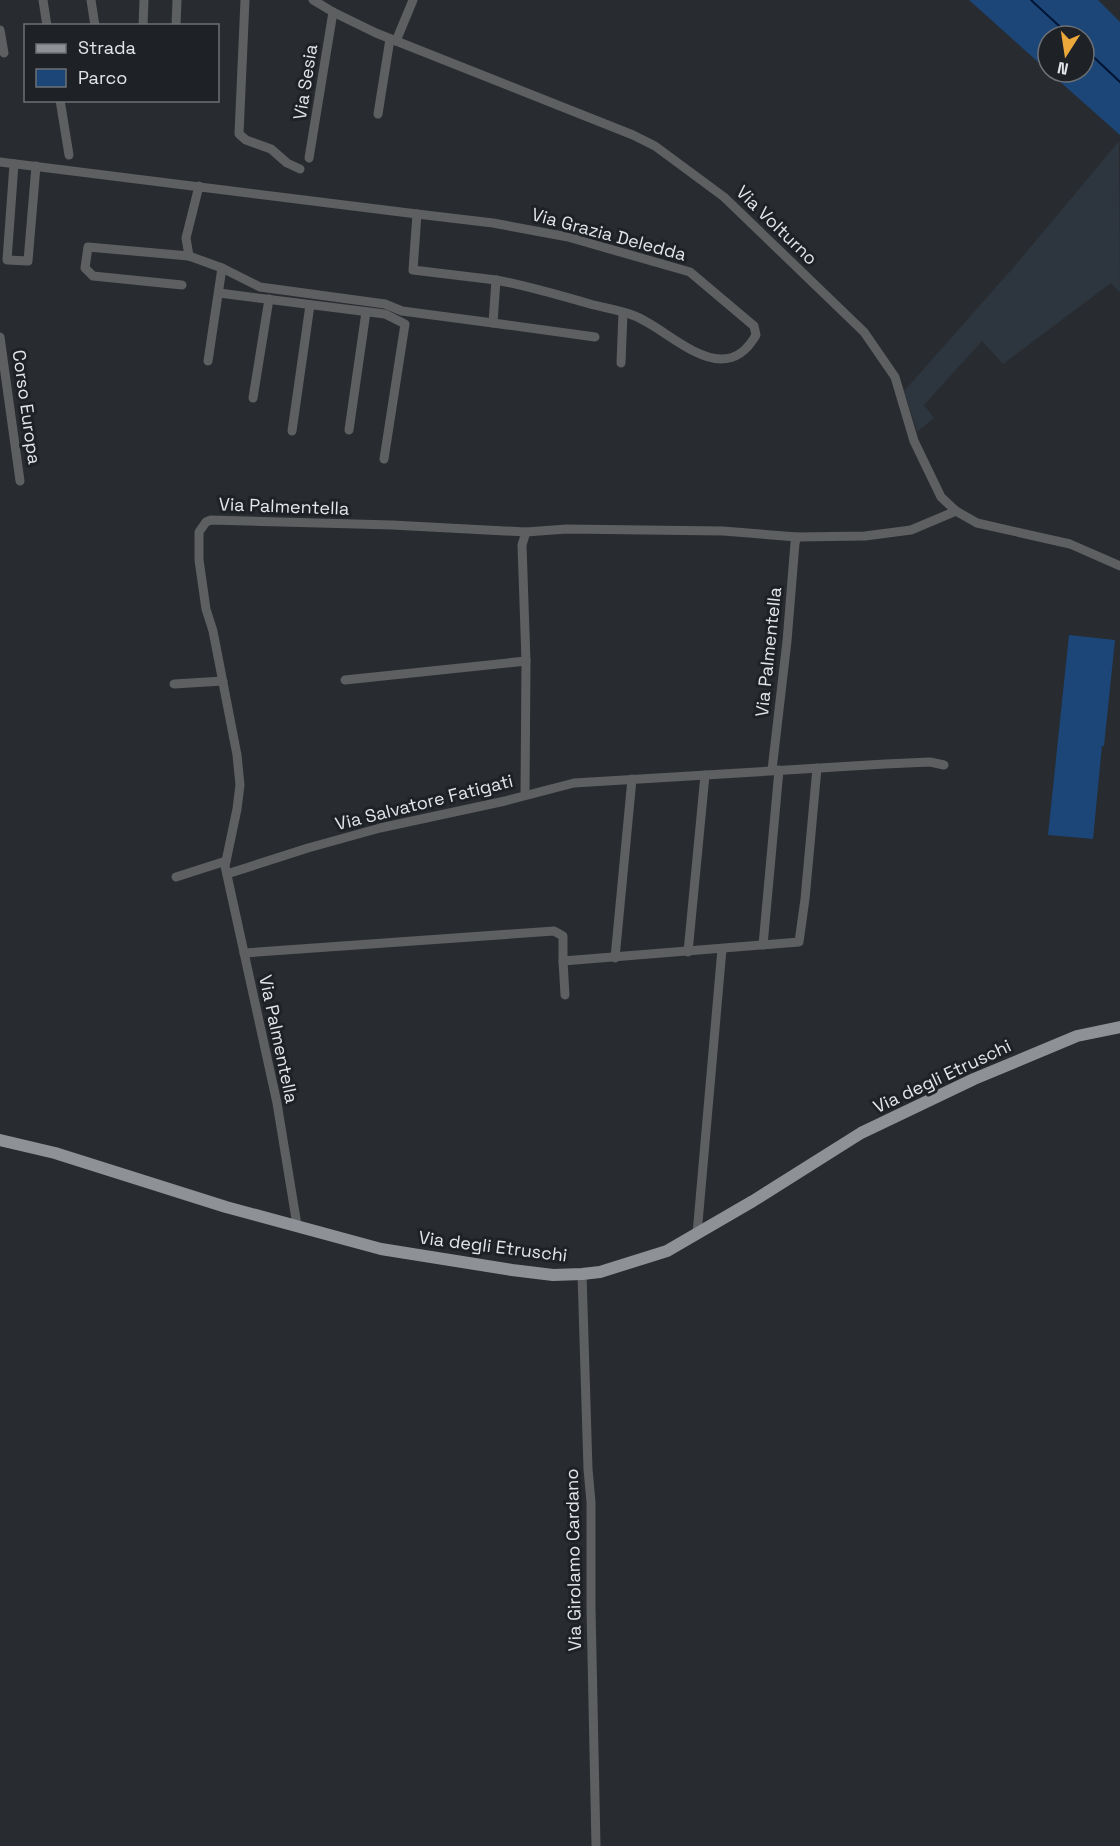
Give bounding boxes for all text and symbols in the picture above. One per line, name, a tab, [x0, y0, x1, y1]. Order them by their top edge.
legend	[24, 24, 219, 102]
north arrow	[1036, 24, 1096, 84]
text: Strada	[78, 36, 136, 59]
street label: Via Sesia	[288, 42, 322, 122]
text: N	[1056, 57, 1070, 80]
text: Parco	[78, 66, 127, 89]
street label: Via Volturno	[731, 180, 823, 270]
street label: Via Grazia Deledda	[529, 202, 689, 266]
street label: Corso Europa	[8, 348, 46, 466]
street label: Via Palmentella	[218, 492, 350, 520]
street label: Via Palmentella	[750, 586, 786, 718]
street label: Via Salvatore Fatigati	[333, 769, 515, 835]
street label: Via Palmentella	[254, 973, 304, 1105]
street label: Via degli Etruschi	[869, 1034, 1015, 1118]
street label: Via degli Etruschi	[417, 1225, 569, 1267]
street label: Via Girolamo Cardano	[560, 1468, 586, 1652]

